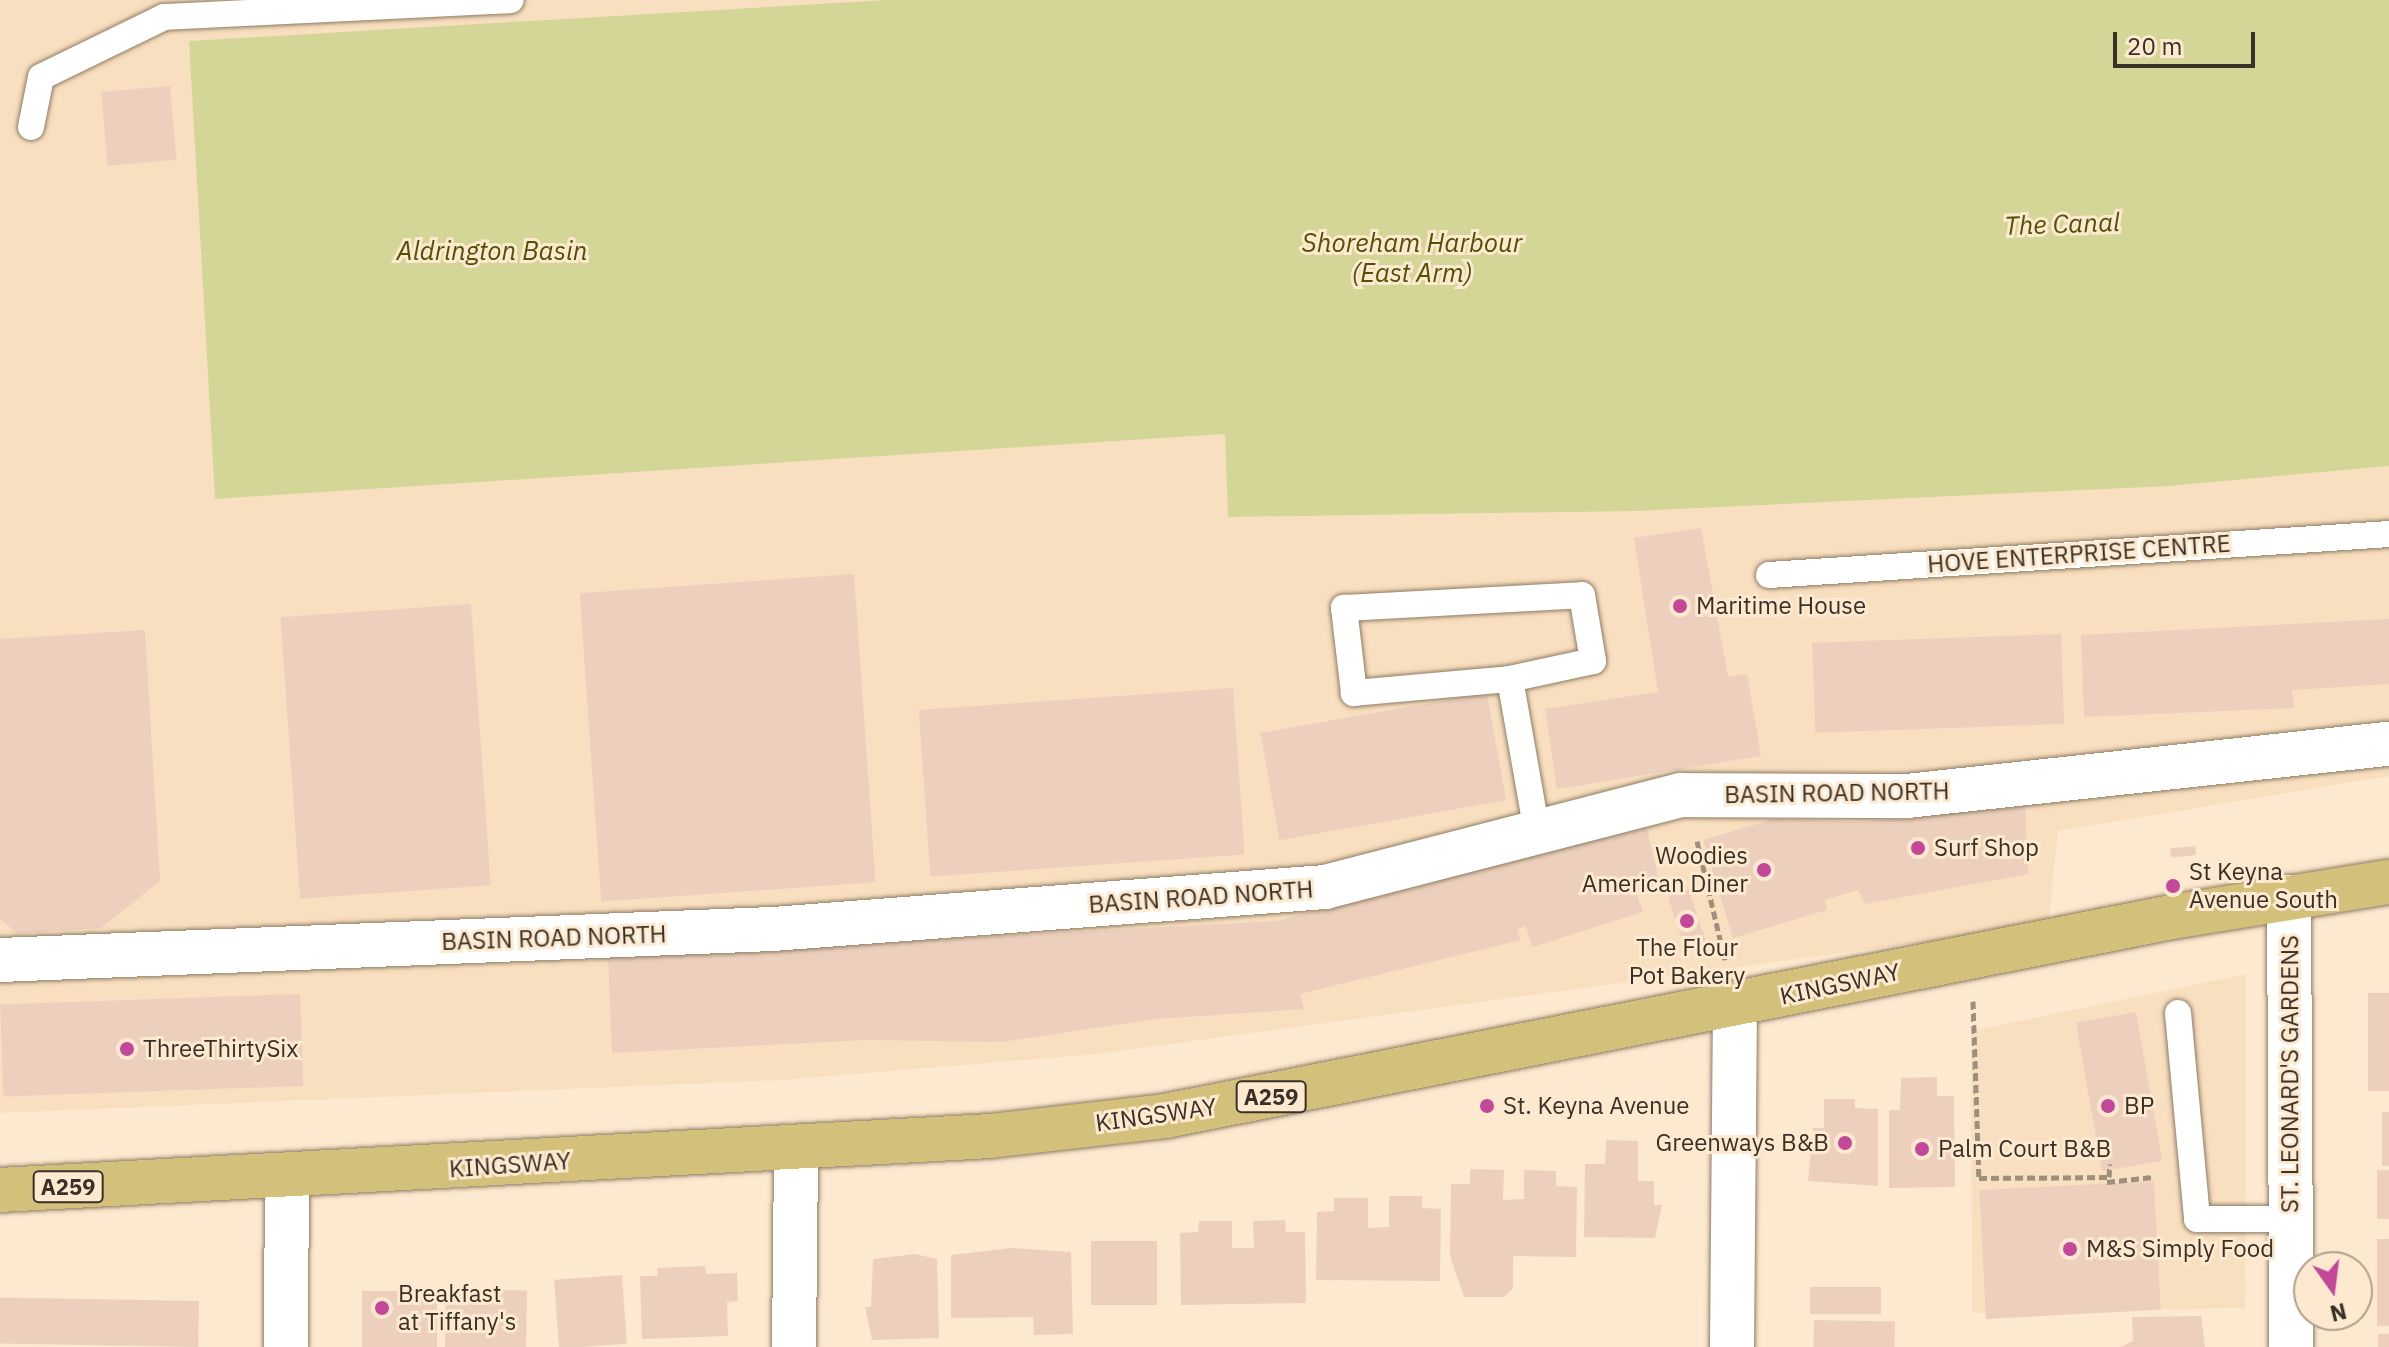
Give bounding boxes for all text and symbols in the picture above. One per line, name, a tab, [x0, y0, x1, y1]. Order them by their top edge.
scale bar	[2117, 16, 2259, 66]
text: 20 m	[2127, 30, 2182, 62]
water label: The Canal	[2004, 206, 2120, 242]
water label: Shoreham Harbour (East Arm)	[1302, 227, 1522, 288]
water label: Aldrington Basin	[397, 235, 587, 267]
street label: HOVE ENTERPRISE CENTRE	[1926, 529, 2232, 579]
place label: Maritime House	[1696, 592, 1866, 620]
marker: Maritime House	[1671, 597, 1689, 615]
street label: BASIN ROAD NORTH	[1724, 777, 1950, 809]
place label: Surf Shop	[1934, 834, 2039, 862]
marker: Surf Shop	[1909, 839, 1927, 857]
place label: Woodies American Diner	[1582, 842, 1748, 898]
place label: St Keyna Avenue South	[2189, 858, 2338, 914]
marker: Woodies American Diner	[1755, 861, 1773, 879]
street label: BASIN ROAD NORTH	[1088, 875, 1314, 919]
marker: St Keyna Avenue South	[2164, 877, 2182, 895]
marker: The Flour Pot Bakery	[1678, 912, 1696, 930]
street label: BASIN ROAD NORTH	[441, 920, 667, 956]
place label: The Flour Pot Bakery	[1629, 934, 1745, 990]
street label: ST. LEONARD'S GARDENS	[2276, 935, 2304, 1213]
street label: KINGSWAY	[1777, 957, 1903, 1011]
place label: ThreeThirtySix	[143, 1035, 298, 1063]
marker: ThreeThirtySix	[118, 1040, 136, 1058]
road number: A259	[1235, 1079, 1307, 1115]
street label: KINGSWAY	[1094, 1092, 1218, 1138]
place label: St. Keyna Avenue	[1503, 1092, 1689, 1120]
place label: BP	[2124, 1092, 2154, 1120]
marker: St. Keyna Avenue	[1478, 1097, 1496, 1115]
marker: BP	[2099, 1097, 2117, 1115]
place label: Greenways B&B	[1656, 1129, 1829, 1157]
marker: Greenways B&B	[1836, 1134, 1854, 1152]
place label: Palm Court B&B	[1938, 1135, 2111, 1163]
marker: Palm Court B&B	[1913, 1140, 1931, 1158]
street label: KINGSWAY	[448, 1146, 572, 1184]
road number: A259	[32, 1169, 104, 1205]
place label: M&S Simply Food	[2086, 1235, 2274, 1263]
marker: M&S Simply Food	[2061, 1240, 2079, 1258]
north arrow	[2293, 1251, 2373, 1331]
place label: Breakfast at Tiffany's	[398, 1280, 516, 1336]
text: N	[2327, 1297, 2350, 1329]
marker: Breakfast at Tiffany's	[373, 1299, 391, 1317]

